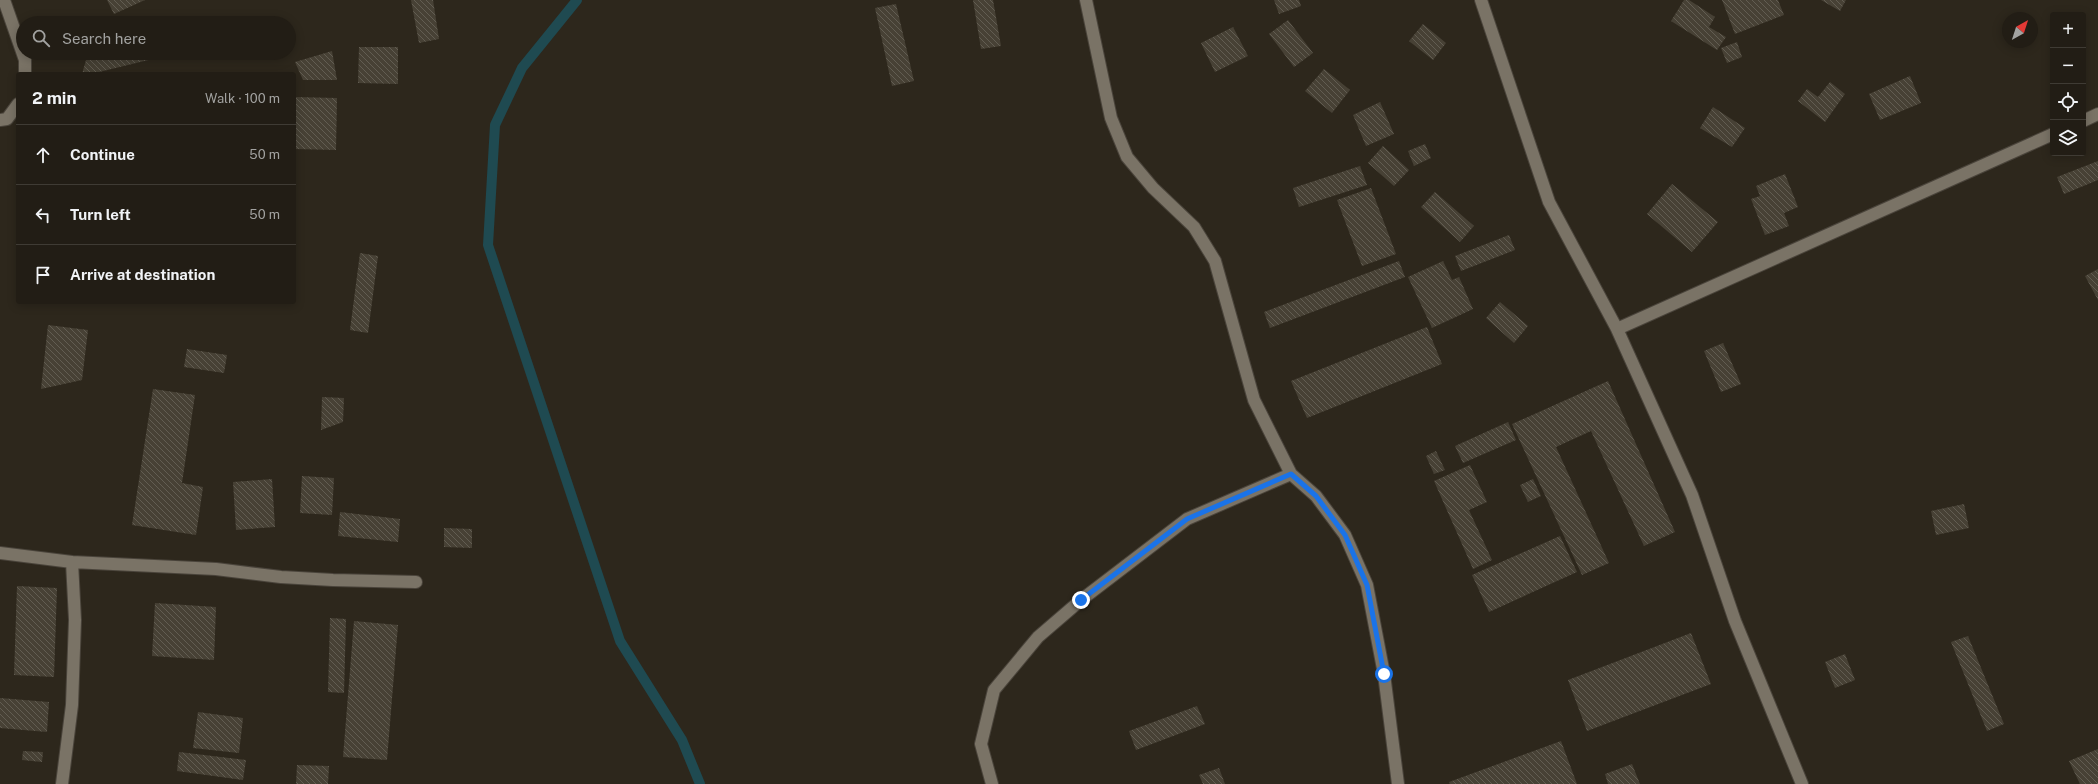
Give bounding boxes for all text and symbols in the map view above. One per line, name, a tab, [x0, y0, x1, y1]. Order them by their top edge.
north arrow	[2002, 12, 2038, 48]
map controls	[2050, 12, 2086, 156]
button: +	[2050, 12, 2086, 48]
search box	[16, 16, 296, 60]
icon: search	[30, 27, 52, 49]
text: Search here	[62, 30, 146, 47]
button: −	[2050, 48, 2086, 84]
button: locate	[2050, 84, 2086, 120]
text: 2 min	[32, 88, 77, 108]
text: Walk · 100 m	[205, 91, 280, 106]
button: layers	[2050, 120, 2086, 156]
icon: ahead	[32, 144, 54, 166]
text: Continue	[70, 146, 135, 163]
text: 50 m	[249, 147, 280, 162]
icon: left	[32, 204, 54, 226]
text: Turn left	[70, 206, 131, 223]
text: 50 m	[249, 207, 280, 222]
icon: arrive	[32, 264, 54, 286]
text: Arrive at destination	[70, 266, 215, 283]
route end	[1072, 591, 1090, 609]
route start	[1375, 665, 1393, 683]

